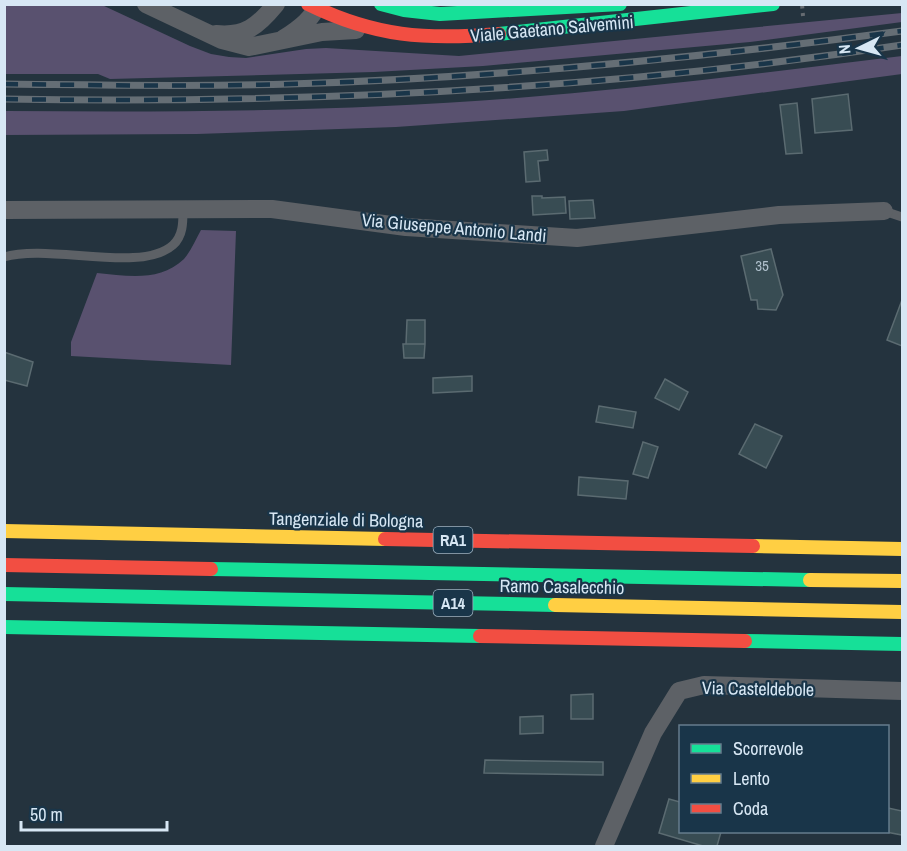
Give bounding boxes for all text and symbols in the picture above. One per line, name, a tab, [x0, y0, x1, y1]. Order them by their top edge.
street label: Viale Gaetano Salvemini	[469, 9, 635, 48]
north arrow	[829, 18, 889, 78]
text: N	[833, 44, 855, 55]
street label: Via Giuseppe Antonio Landi	[361, 207, 547, 248]
house number: 35	[755, 255, 769, 276]
street label: Tangenziale di Bologna	[269, 506, 424, 533]
road number: RA1	[434, 527, 472, 553]
street label: Ramo Casalecchio	[499, 573, 625, 600]
road number: A14	[434, 590, 472, 616]
street label: Via Casteldebole	[702, 675, 814, 702]
legend	[679, 725, 889, 833]
text: Scorrevole	[733, 736, 804, 761]
text: Lento	[733, 766, 770, 791]
scale bar	[21, 794, 166, 832]
text: Coda	[733, 796, 768, 821]
text: 50 m	[30, 802, 63, 827]

